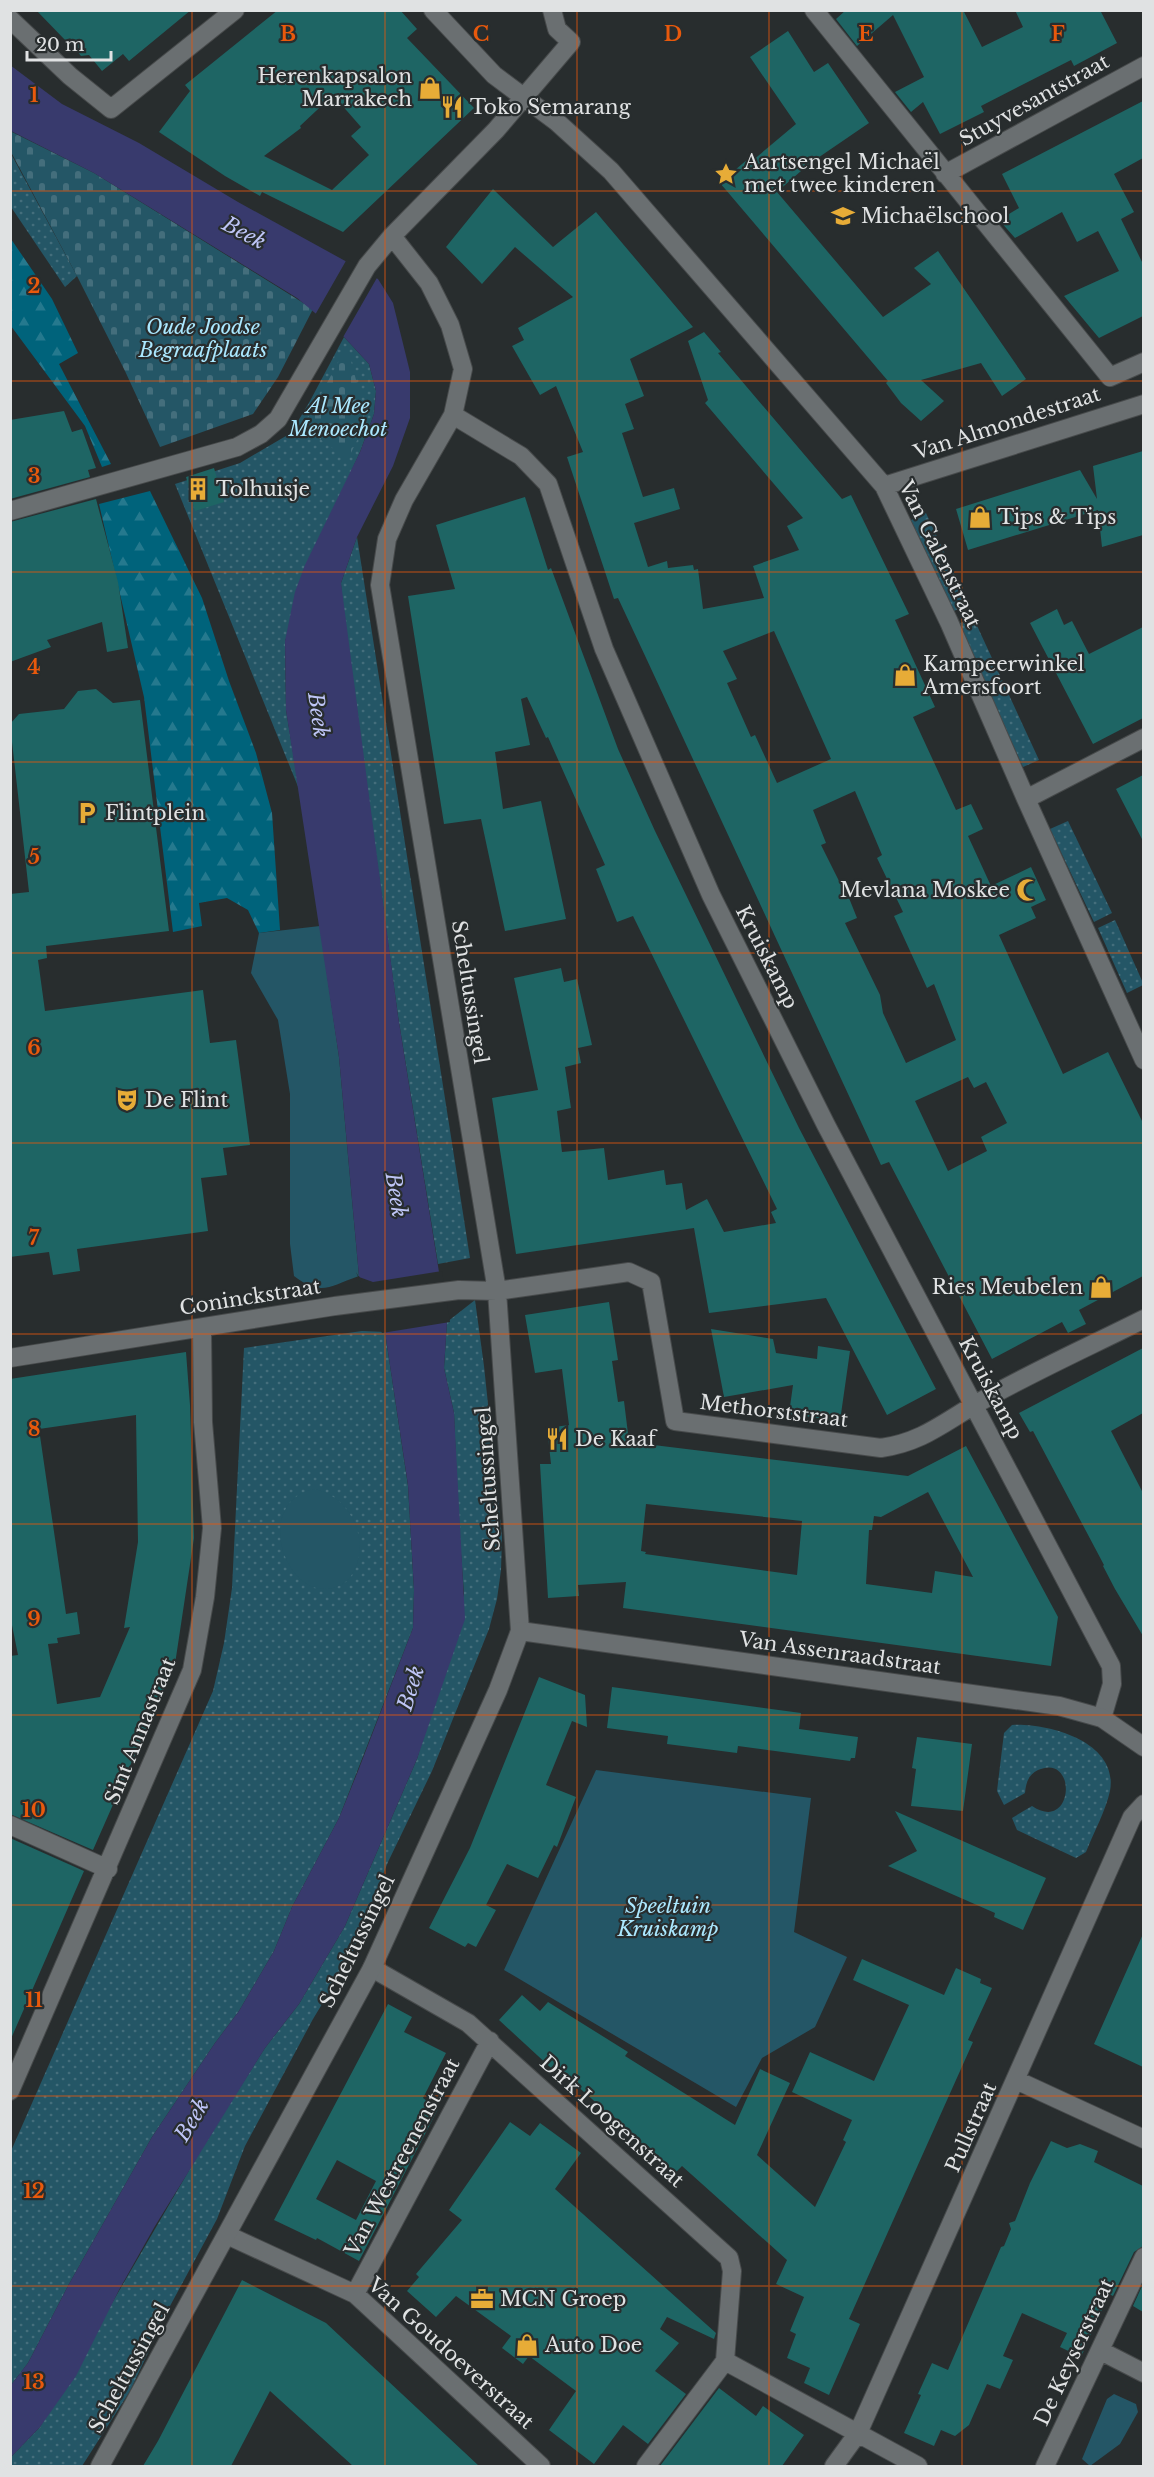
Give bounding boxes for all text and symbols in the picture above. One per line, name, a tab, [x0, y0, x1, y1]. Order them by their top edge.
text: B	[280, 22, 296, 46]
text: C	[473, 22, 489, 46]
text: D	[664, 22, 682, 46]
text: E	[858, 22, 874, 46]
text: F	[1051, 22, 1065, 46]
scale bar	[27, 24, 111, 62]
text: 20 m	[36, 34, 84, 56]
street label: Stuyvesantstraat	[955, 49, 1113, 151]
place label: Herenkapsalon Marrakech	[257, 64, 412, 111]
shop icon: Herenkapsalon Marrakech	[417, 75, 443, 101]
text: 1	[30, 83, 39, 107]
restaurant icon: Toko Semarang	[439, 94, 465, 120]
place label: Toko Semarang	[470, 95, 632, 119]
place label: Aartsengel Michaël met twee kinderen	[743, 150, 940, 197]
place icon: Aartsengel Michaël met twee kinderen	[713, 161, 739, 187]
school or university icon: Michaëlschool	[830, 203, 856, 229]
place label: Michaëlschool	[861, 204, 1009, 228]
water label: Beek	[217, 210, 270, 255]
text: 2	[27, 274, 41, 298]
park label: Oude Joodse Begraafplaats	[138, 315, 268, 362]
street label: Van Almondestraat	[910, 381, 1104, 465]
park label: Al Mee Menoechot	[288, 394, 388, 441]
text: 3	[28, 464, 40, 488]
building icon: Tolhuisje	[185, 476, 211, 502]
street label: Van Galenstraat	[894, 476, 986, 632]
place label: Tolhuisje	[216, 477, 310, 501]
shop icon: Tips & Tips	[967, 504, 993, 530]
place label: Tips & Tips	[998, 505, 1116, 529]
place label: Kampeerwinkel Amersfoort	[922, 652, 1084, 699]
text: 4	[27, 655, 41, 679]
shop icon: Kampeerwinkel Amersfoort	[892, 662, 918, 688]
water label: Beek	[302, 690, 334, 739]
parking icon: Flintplein	[74, 800, 100, 826]
place label: Flintplein	[105, 801, 205, 825]
text: 5	[28, 845, 40, 869]
mosque icon: Mevlana Moskee	[1015, 877, 1041, 903]
place label: Mevlana Moskee	[840, 878, 1010, 902]
street label: Kruiskamp	[731, 901, 803, 1013]
street label: Scheltussingel	[447, 919, 493, 1065]
text: 6	[27, 1036, 41, 1060]
theatre icon: De Flint	[114, 1087, 140, 1113]
place label: De Flint	[145, 1088, 228, 1112]
water label: Beek	[379, 1170, 412, 1219]
text: 7	[29, 1226, 40, 1250]
street label: Coninckstraat	[178, 1274, 323, 1320]
shop icon: Ries Meubelen	[1088, 1274, 1114, 1300]
place label: Ries Meubelen	[932, 1275, 1083, 1299]
street label: Kruiskamp	[954, 1333, 1028, 1443]
street label: Methorststraat	[698, 1390, 850, 1432]
street label: Scheltussingel	[471, 1406, 505, 1552]
text: 8	[28, 1417, 40, 1441]
restaurant icon: De Kaaf	[544, 1426, 570, 1452]
place label: De Kaaf	[575, 1427, 659, 1451]
text: 9	[27, 1607, 41, 1631]
street label: Van Assenraadstraat	[737, 1627, 943, 1679]
street label: Sint Annastraat	[100, 1654, 181, 1808]
water label: Beek	[392, 1663, 430, 1714]
text: 10	[22, 1798, 46, 1822]
street label: Scheltussingel	[314, 1871, 400, 2011]
park label: Speeltuin Kruiskamp	[616, 1894, 719, 1941]
text: 11	[25, 1988, 43, 2012]
street label: Dirk Loogenstraat	[535, 2050, 689, 2192]
street label: Van Westreenenstraat	[339, 2053, 465, 2261]
street label: Pullstraat	[941, 2078, 1002, 2176]
water label: Beek	[169, 2094, 215, 2147]
text: 12	[23, 2179, 45, 2203]
street label: Van Goudoeverstraat	[362, 2272, 539, 2434]
street label: De Keyserstraat	[1029, 2274, 1119, 2429]
office icon: MCN Groep	[469, 2286, 495, 2312]
place label: MCN Groep	[500, 2287, 626, 2311]
street label: Scheltussingel	[83, 2299, 175, 2437]
shop icon: Auto Doe	[514, 2332, 540, 2358]
place label: Auto Doe	[544, 2333, 642, 2357]
text: 13	[23, 2370, 45, 2394]

